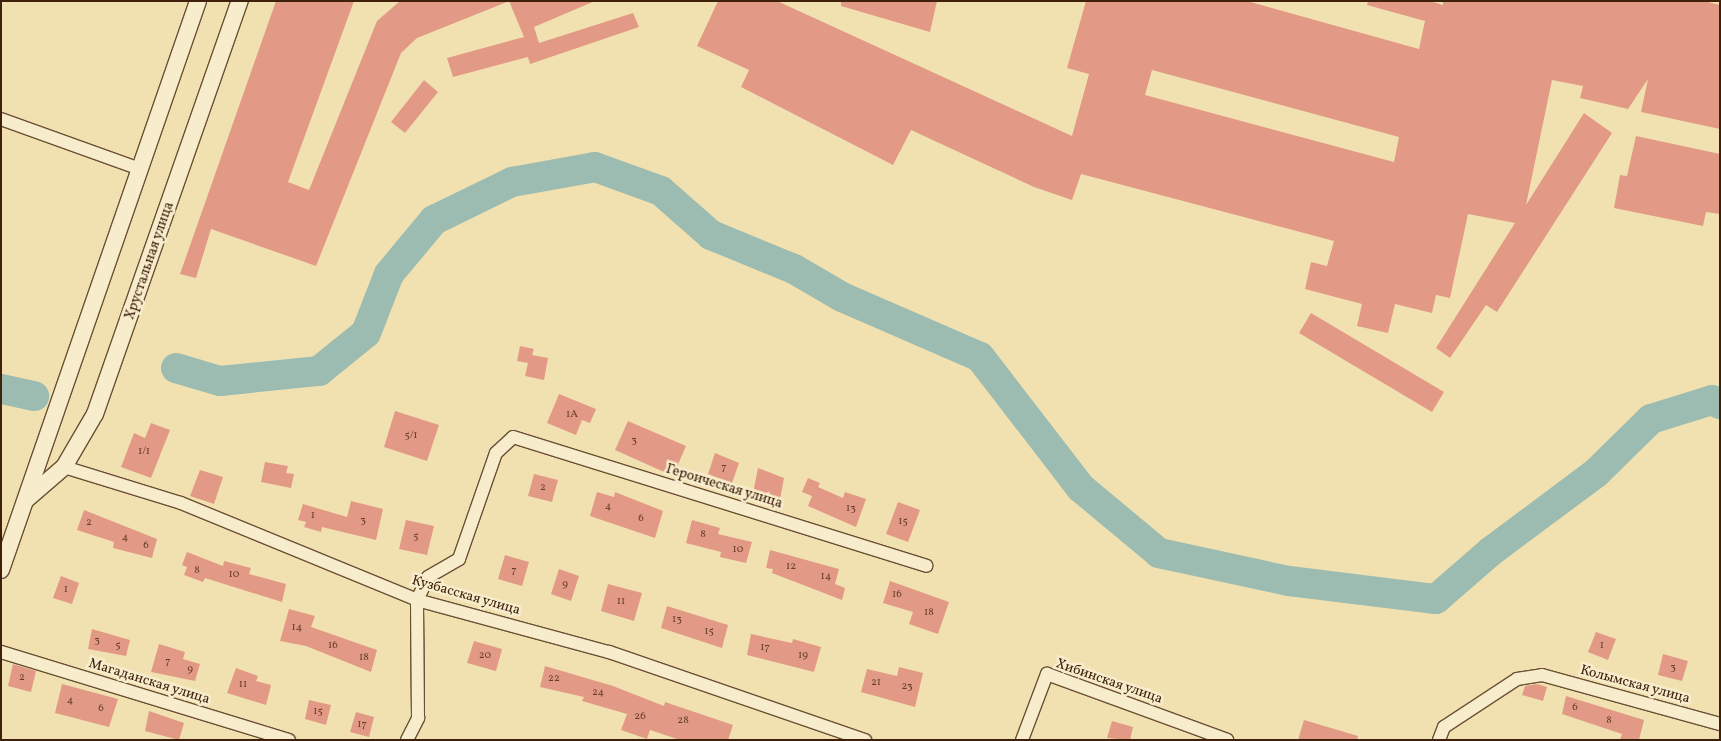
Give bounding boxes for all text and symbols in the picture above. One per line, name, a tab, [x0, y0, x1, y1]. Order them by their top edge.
street label: Хрустальная улица	[122, 200, 178, 322]
house number: 1А	[566, 408, 578, 422]
house number: 5/1	[404, 429, 418, 443]
house number: 3	[631, 434, 637, 448]
house number: 1/1	[138, 445, 150, 459]
street label: Героическая улица	[663, 461, 785, 513]
house number: 7	[721, 461, 727, 475]
house number: 2	[540, 481, 546, 495]
house number: 4	[605, 500, 611, 514]
house number: 13	[846, 502, 856, 516]
house number: 1	[311, 509, 315, 523]
house number: 6	[638, 512, 644, 526]
house number: 3	[360, 514, 366, 528]
house number: 15	[898, 515, 908, 529]
house number: 2	[86, 516, 92, 530]
house number: 8	[700, 528, 706, 542]
house number: 5	[413, 530, 419, 544]
house number: 4	[122, 531, 128, 545]
house number: 6	[143, 539, 149, 553]
house number: 10	[733, 543, 743, 557]
house number: 12	[786, 560, 796, 574]
house number: 8	[194, 564, 200, 578]
house number: 7	[511, 564, 517, 578]
house number: 10	[229, 568, 239, 582]
house number: 14	[821, 570, 831, 584]
street label: Кузбасская улица	[410, 572, 522, 620]
house number: 9	[562, 578, 568, 592]
house number: 1	[64, 583, 68, 597]
house number: 16	[892, 588, 902, 602]
house number: 11	[617, 595, 625, 609]
house number: 18	[924, 606, 934, 620]
house number: 13	[672, 613, 682, 627]
house number: 14	[292, 621, 302, 635]
house number: 15	[704, 625, 714, 639]
house number: 3	[94, 634, 100, 648]
house number: 5	[115, 639, 121, 653]
house number: 16	[328, 639, 338, 653]
house number: 1	[1600, 639, 1604, 653]
house number: 17	[760, 641, 770, 655]
house number: 20	[479, 649, 491, 663]
house number: 19	[798, 649, 808, 663]
house number: 18	[359, 651, 369, 665]
house number: 7	[165, 655, 171, 669]
street label: Магаданская улица	[86, 656, 212, 708]
street label: Хибинская улица	[1053, 656, 1165, 708]
house number: 3	[1670, 661, 1676, 675]
street label: Колымская улица	[1578, 662, 1692, 708]
house number: 9	[187, 663, 193, 677]
house number: 2	[19, 671, 25, 685]
house number: 22	[548, 672, 560, 686]
house number: 21	[871, 676, 881, 690]
house number: 11	[239, 678, 247, 692]
house number: 23	[901, 680, 913, 694]
house number: 24	[592, 686, 604, 700]
house number: 4	[67, 694, 73, 708]
house number: 6	[1572, 701, 1578, 715]
house number: 6	[98, 702, 104, 716]
house number: 15	[313, 705, 323, 719]
house number: 26	[634, 710, 646, 724]
house number: 28	[677, 714, 689, 728]
house number: 8	[1606, 714, 1612, 728]
house number: 17	[357, 718, 367, 732]

